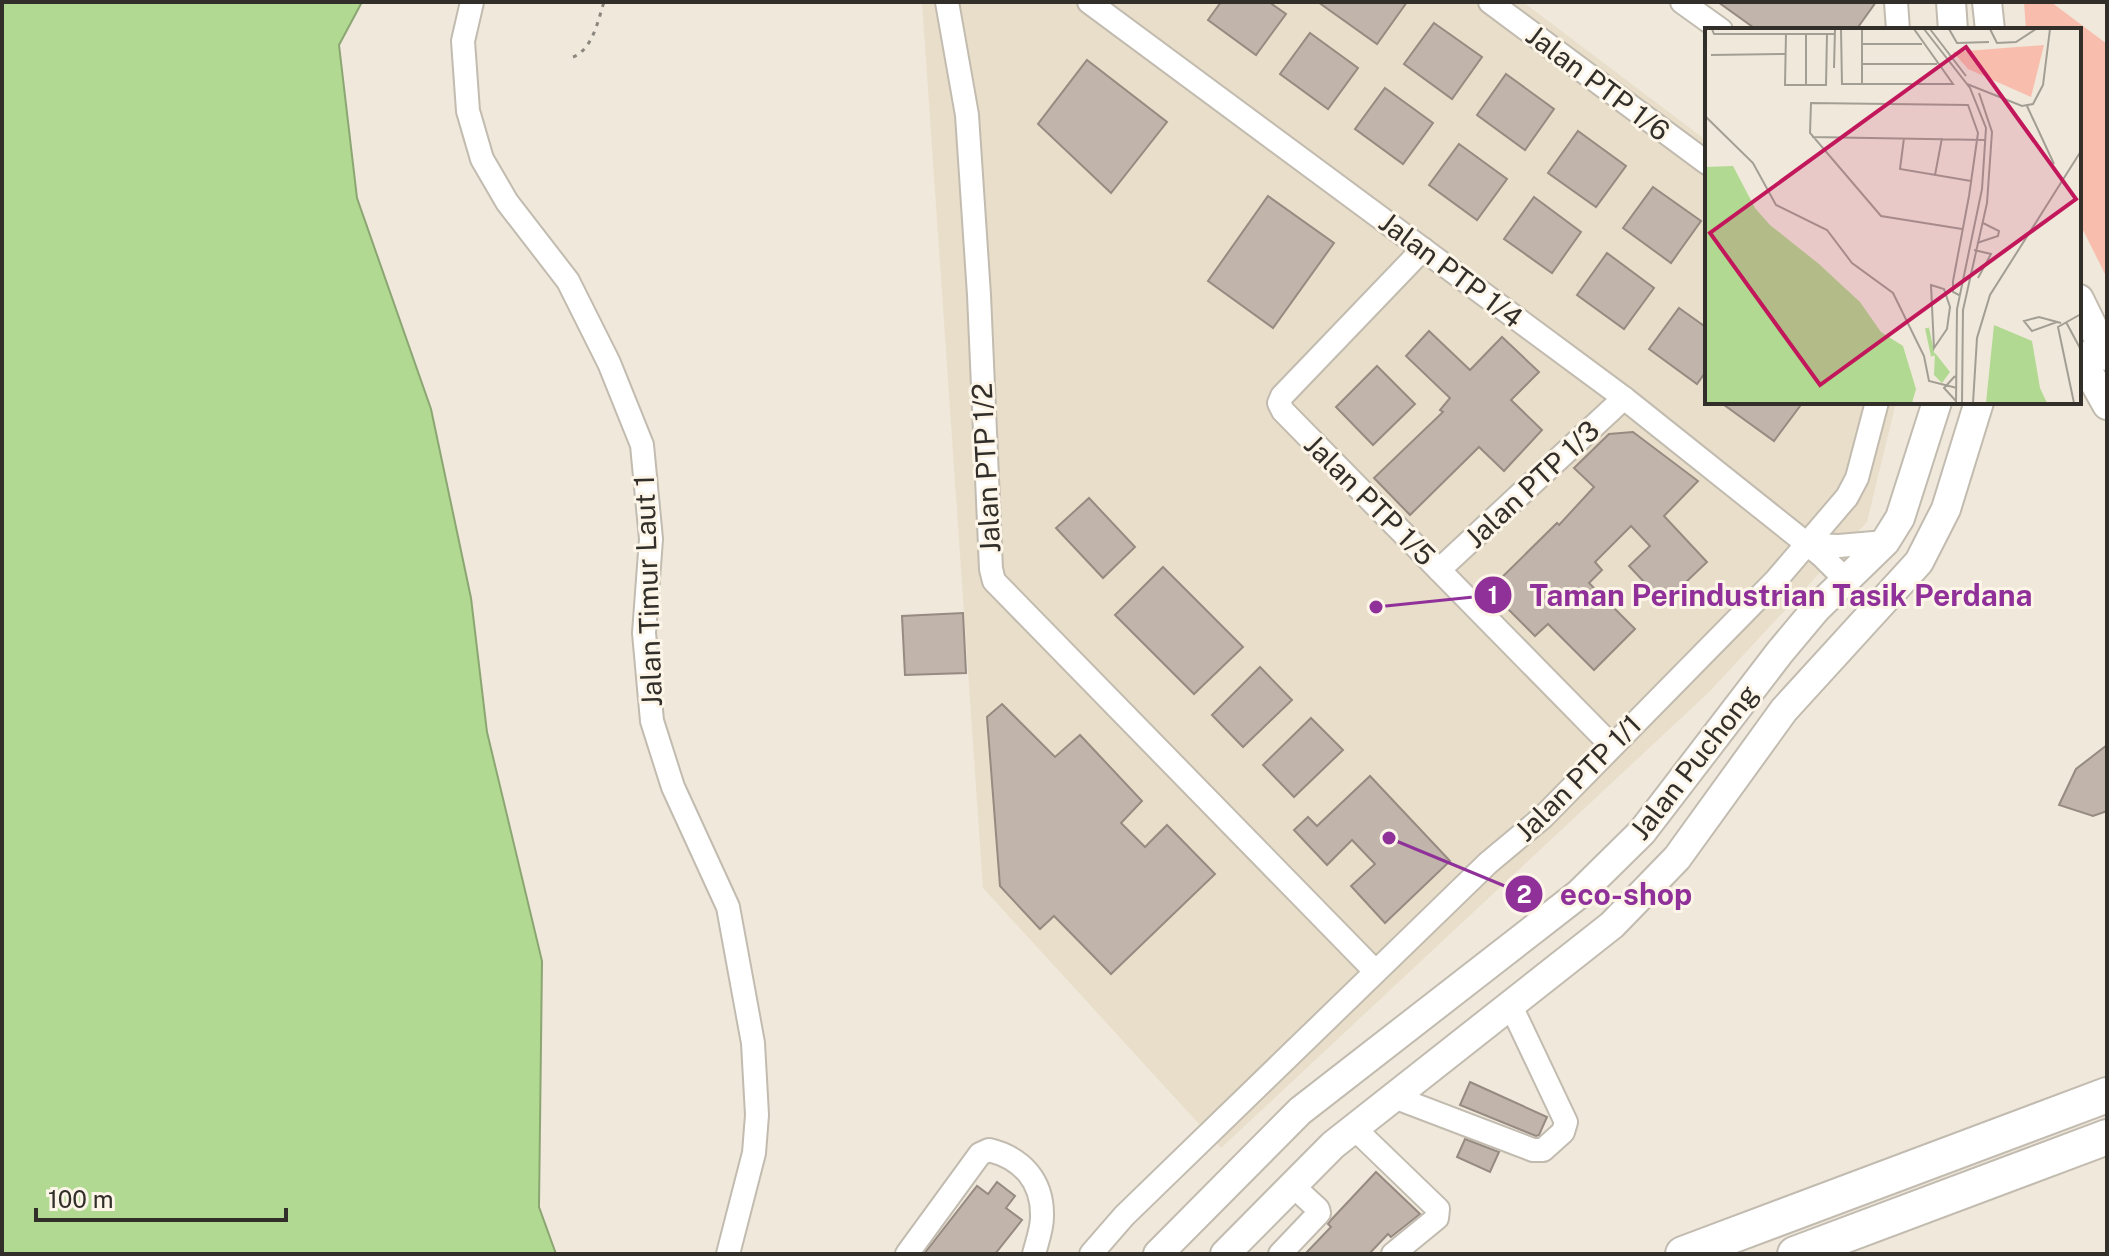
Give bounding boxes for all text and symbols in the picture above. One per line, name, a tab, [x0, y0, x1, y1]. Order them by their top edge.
street label: Jalan PTP 1/6	[1520, 18, 1676, 147]
inset map	[1705, 28, 2081, 404]
street label: Jalan PTP 1/4	[1373, 205, 1530, 334]
street label: Jalan PTP 1/2	[965, 382, 1006, 554]
street label: Jalan PTP 1/3	[1458, 413, 1605, 554]
street label: Jalan PTP 1/5	[1298, 427, 1443, 572]
street label: Jalan Timur Laut 1	[627, 475, 668, 707]
callout: Taman Perindustrian Tasik Perdana	[1473, 568, 2048, 622]
text: Taman Perindustrian Tasik Perdana	[1530, 577, 2033, 613]
text: 1	[1488, 581, 1498, 609]
street label: Jalan Puchong	[1623, 678, 1764, 846]
street label: Jalan PTP 1/1	[1508, 708, 1648, 848]
callout: eco-shop	[1504, 867, 1708, 921]
text: eco-shop	[1560, 876, 1692, 912]
text: 2	[1516, 880, 1532, 908]
scale bar	[36, 1172, 286, 1222]
text: 100 m	[48, 1185, 114, 1213]

